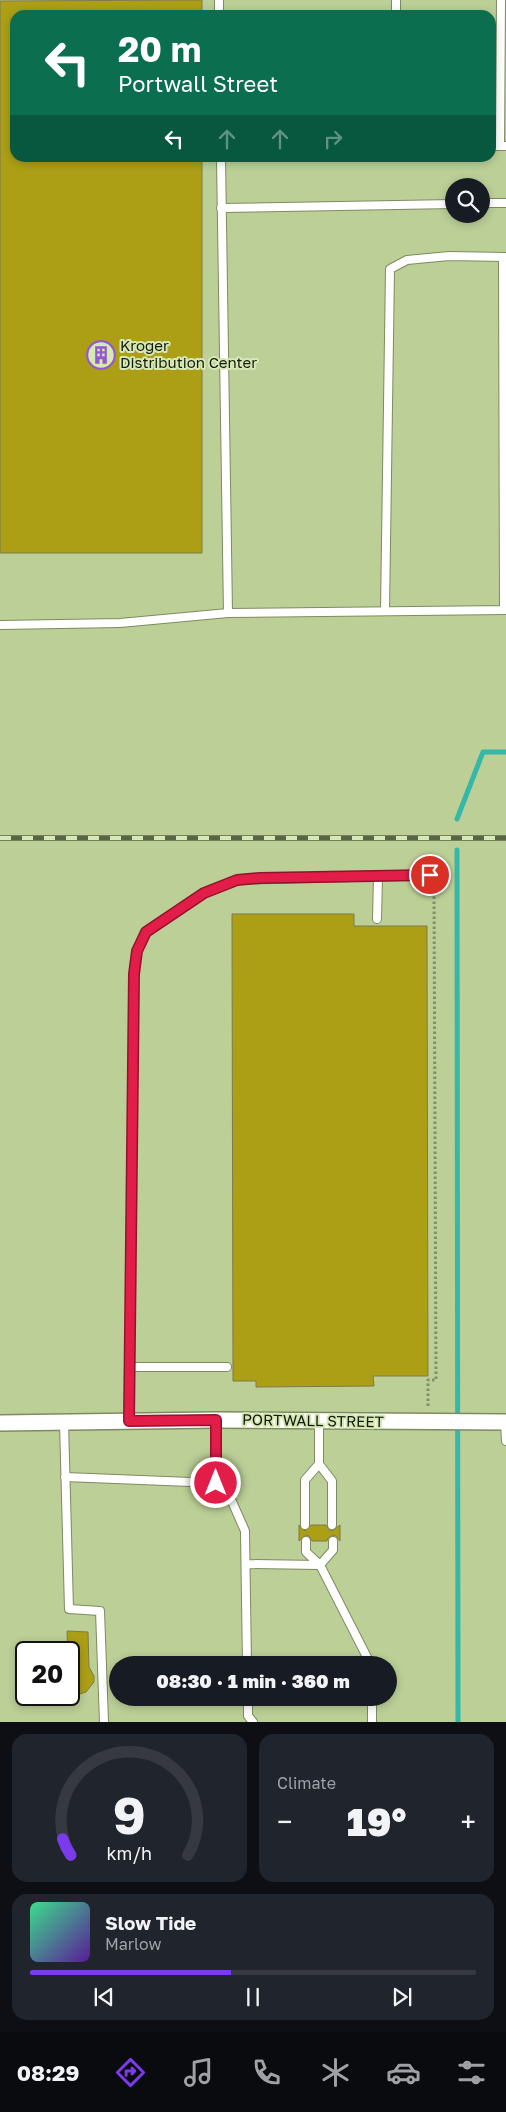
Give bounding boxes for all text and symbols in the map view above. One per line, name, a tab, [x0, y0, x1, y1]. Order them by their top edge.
text: 20 m	[118, 28, 201, 70]
icon: left	[35, 30, 100, 95]
text: Portwall Street	[118, 70, 278, 97]
icon: left	[160, 125, 188, 153]
icon: ahead	[213, 125, 241, 153]
icon: ahead	[266, 125, 294, 153]
icon: right	[319, 125, 347, 153]
map controls	[445, 178, 490, 223]
button: search	[445, 178, 490, 223]
place label: Kroger Distribution Center	[120, 336, 257, 371]
building icon: Kroger Distribution Center	[86, 340, 116, 370]
pin	[409, 854, 451, 896]
icon: arrive	[416, 861, 444, 889]
street label: PORTWALL STREET	[242, 1410, 384, 1430]
position arrow	[189, 1456, 241, 1508]
speed limit sign: 20	[15, 1641, 80, 1706]
text: 08:30 · 1 min · 360 m	[156, 1669, 350, 1692]
text: Climate	[277, 1773, 336, 1793]
text: 9	[113, 1783, 146, 1845]
text: 19°	[347, 1799, 406, 1844]
text: −	[277, 1805, 292, 1838]
text: +	[461, 1805, 476, 1838]
text: km/h	[107, 1842, 152, 1864]
text: Slow Tide	[105, 1911, 196, 1934]
text: Marlow	[105, 1934, 161, 1954]
icon: previous	[90, 1983, 118, 2011]
icon: pause	[239, 1983, 267, 2011]
icon: next	[388, 1983, 416, 2011]
icon: directions	[113, 2055, 148, 2090]
icon: music	[181, 2055, 216, 2090]
icon: phone	[249, 2055, 284, 2090]
icon: climate	[318, 2055, 353, 2090]
icon: car	[386, 2055, 421, 2090]
icon: filters	[454, 2055, 489, 2090]
text: 08:29	[17, 2059, 79, 2086]

